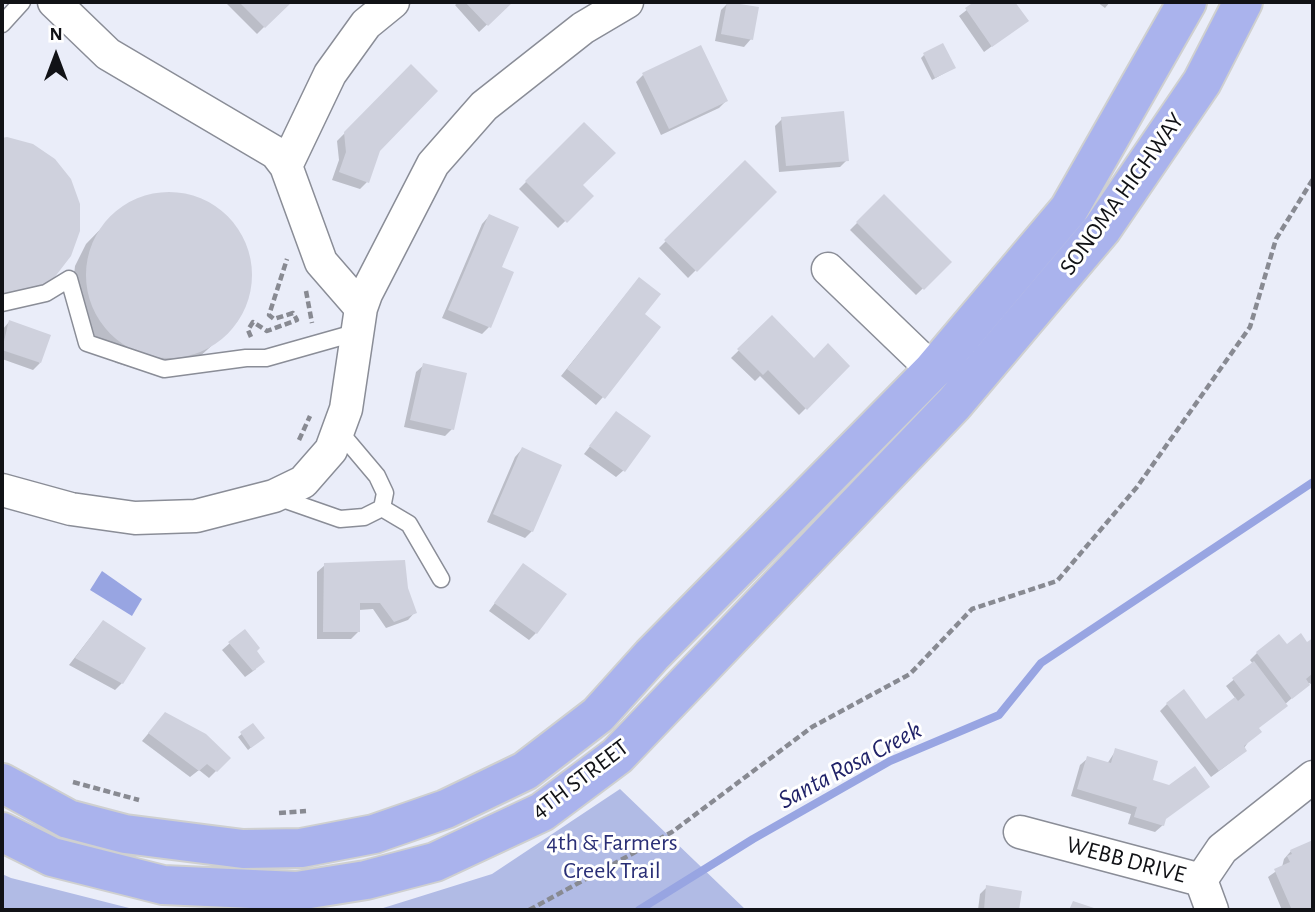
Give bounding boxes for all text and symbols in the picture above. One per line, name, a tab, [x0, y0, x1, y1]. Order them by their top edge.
north arrow	[21, 21, 91, 91]
text: N	[49, 25, 63, 44]
street label: SONOMA HIGHWAY	[1053, 107, 1191, 281]
water label: Santa Rosa Creek	[773, 714, 927, 816]
street label: 4TH STREET	[526, 733, 634, 825]
park label: 4th & Farmers Creek Trail	[546, 829, 678, 885]
street label: WEBB DRIVE	[1063, 830, 1189, 890]

